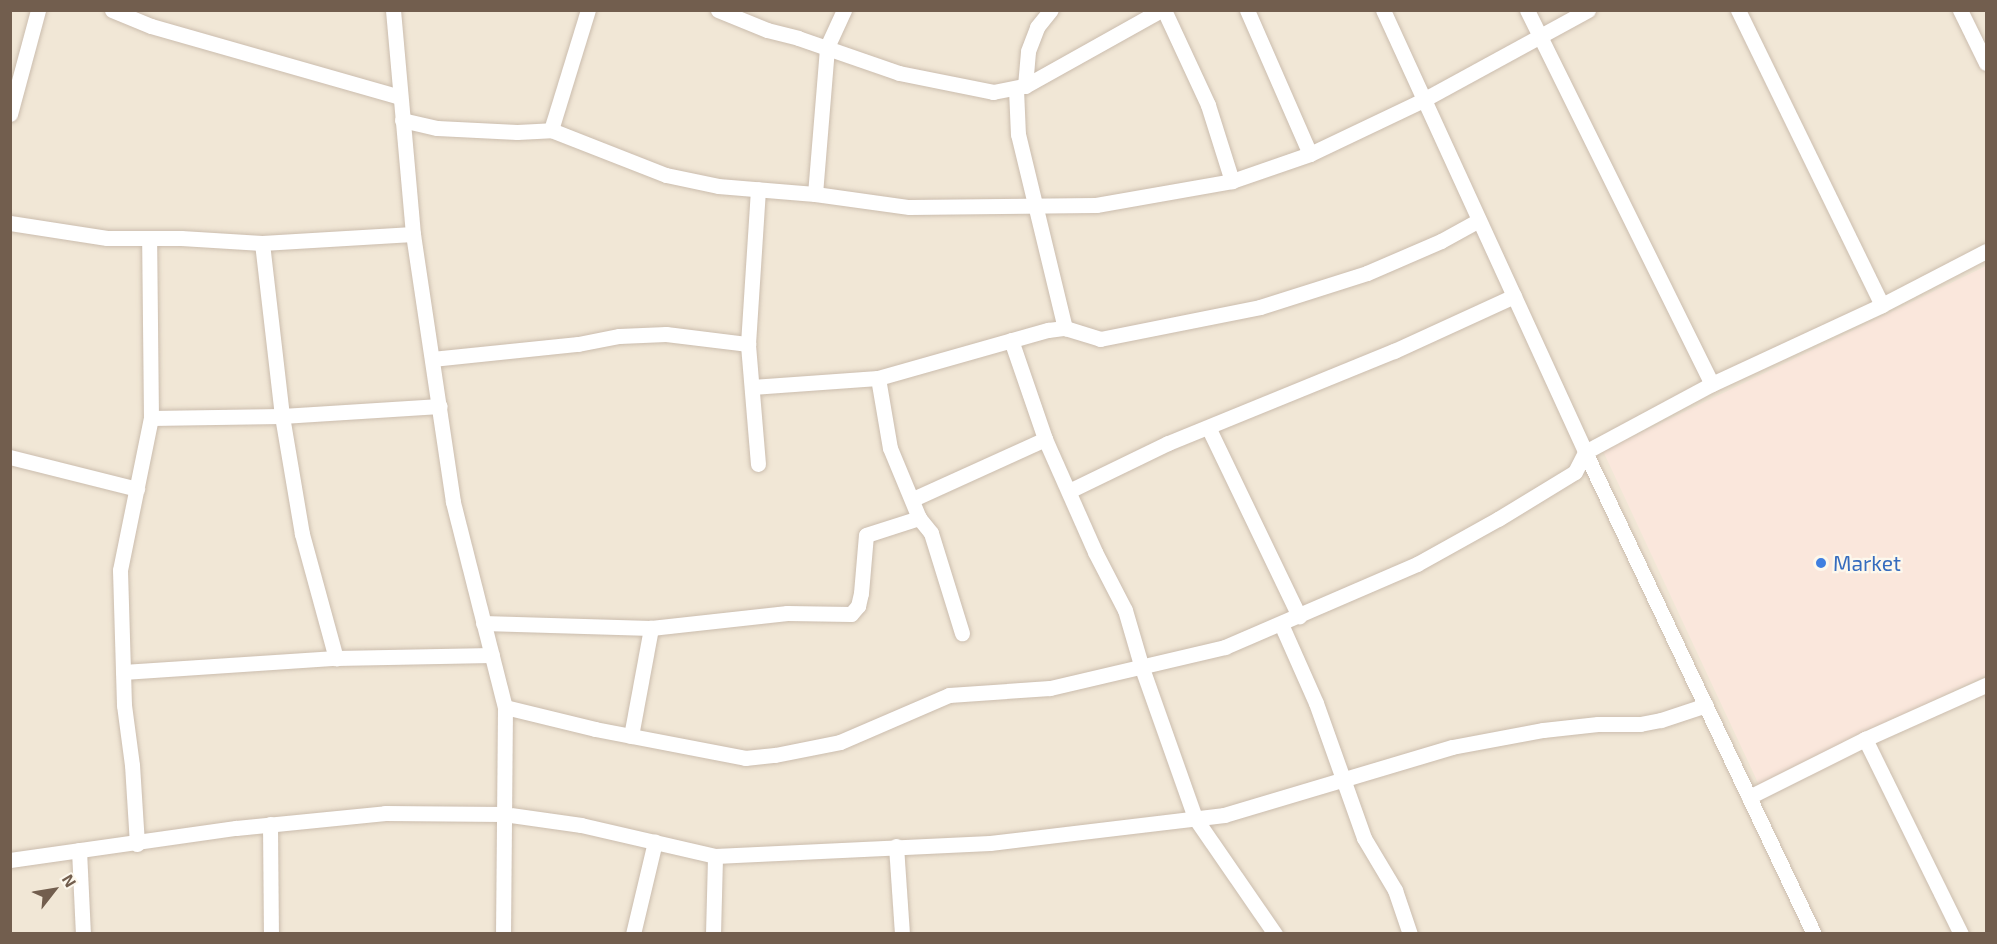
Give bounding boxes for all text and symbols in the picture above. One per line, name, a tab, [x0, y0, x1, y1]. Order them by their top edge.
place label: Market	[1833, 550, 1901, 576]
marker: Market	[1814, 556, 1828, 570]
north arrow	[24, 860, 84, 920]
text: N	[59, 871, 81, 890]

